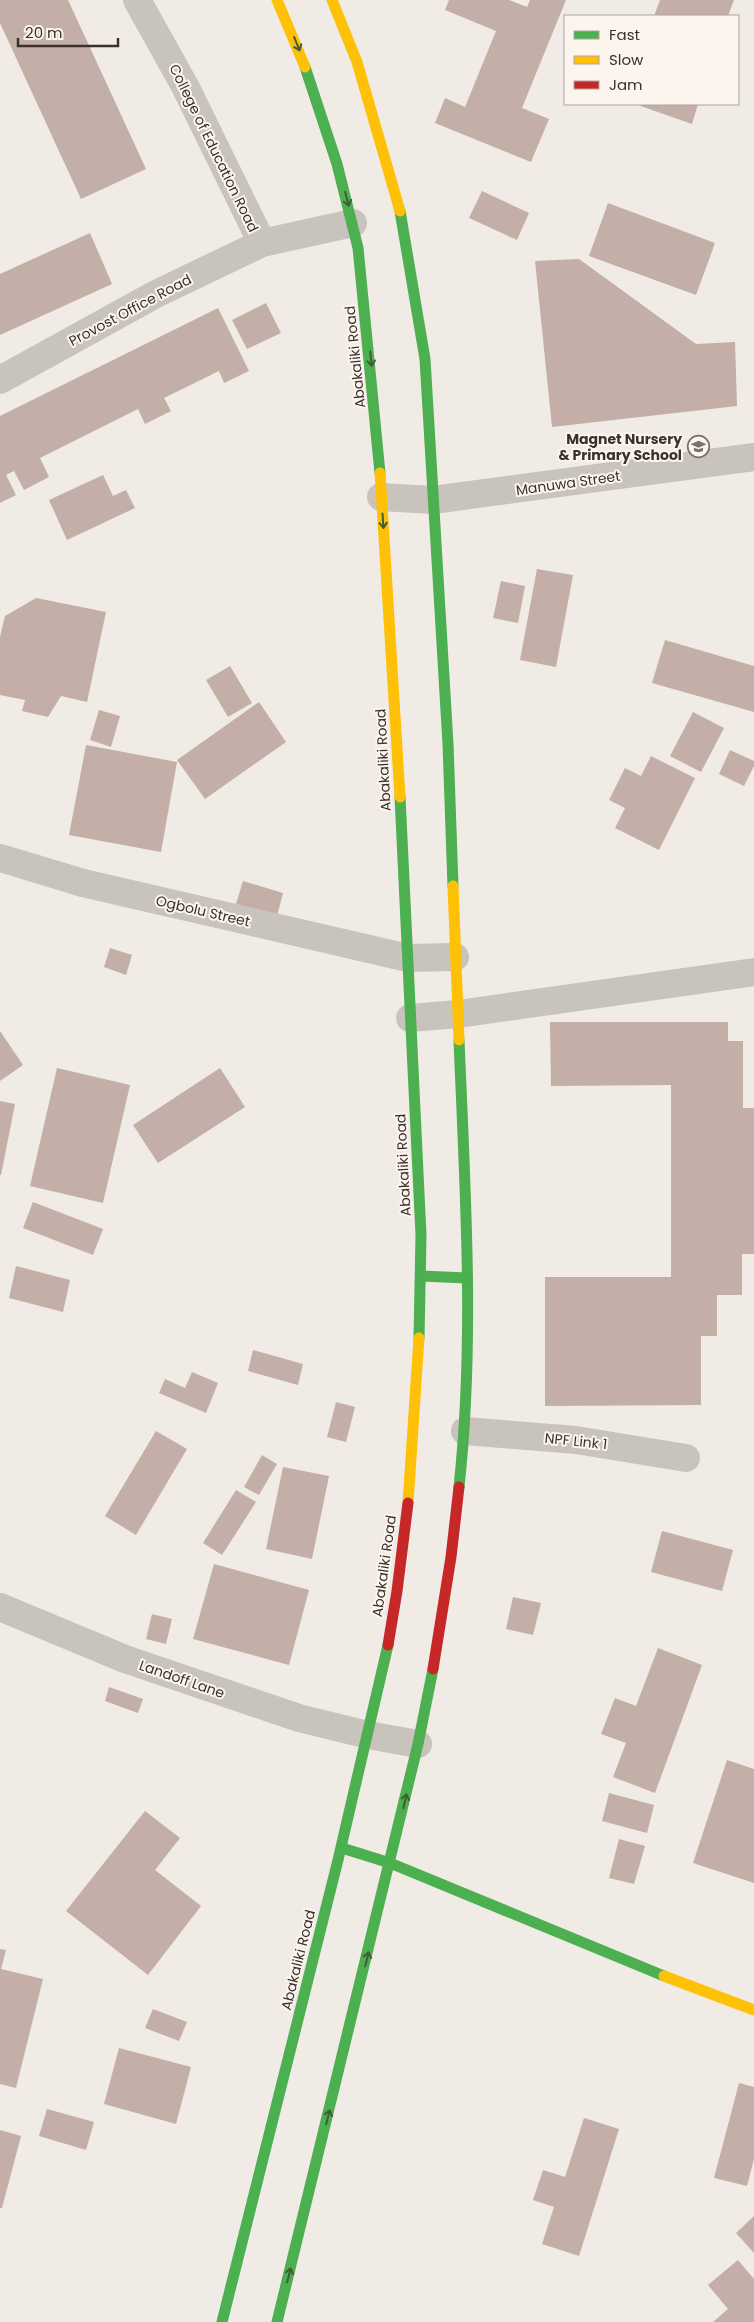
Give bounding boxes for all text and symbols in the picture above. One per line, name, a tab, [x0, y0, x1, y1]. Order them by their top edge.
scale bar	[18, 15, 118, 47]
legend	[564, 15, 739, 105]
text: 20 m	[25, 22, 63, 43]
text: Fast	[609, 24, 640, 45]
one-way arrow	[293, 37, 302, 52]
text: Slow	[609, 49, 644, 70]
street label: College of Education Road	[165, 61, 263, 235]
text: Jam	[609, 74, 643, 95]
one-way arrow	[343, 191, 352, 207]
street label: Provost Office Road	[65, 269, 195, 351]
street label: Abakaliki Road	[340, 305, 370, 409]
one-way arrow	[366, 351, 376, 367]
place label: Magnet Nursery & Primary School	[558, 429, 682, 465]
school or university icon: Magnet Nursery & Primary School	[686, 435, 710, 459]
street label: Manuwa Street	[515, 466, 621, 500]
one-way arrow	[378, 513, 388, 529]
street label: Abakaliki Road	[370, 708, 396, 812]
street label: Ogbolu Street	[154, 890, 252, 932]
street label: Abakaliki Road	[390, 1113, 416, 1217]
street label: NPF Link 1	[544, 1428, 608, 1454]
street label: Abakaliki Road	[367, 1514, 401, 1618]
street label: Landoff Lane	[137, 1655, 228, 1703]
one-way arrow	[401, 1794, 410, 1810]
street label: Abakaliki Road	[276, 1908, 320, 2012]
one-way arrow	[363, 1952, 372, 1968]
one-way arrow	[324, 2110, 333, 2126]
one-way arrow	[285, 2267, 294, 2283]

